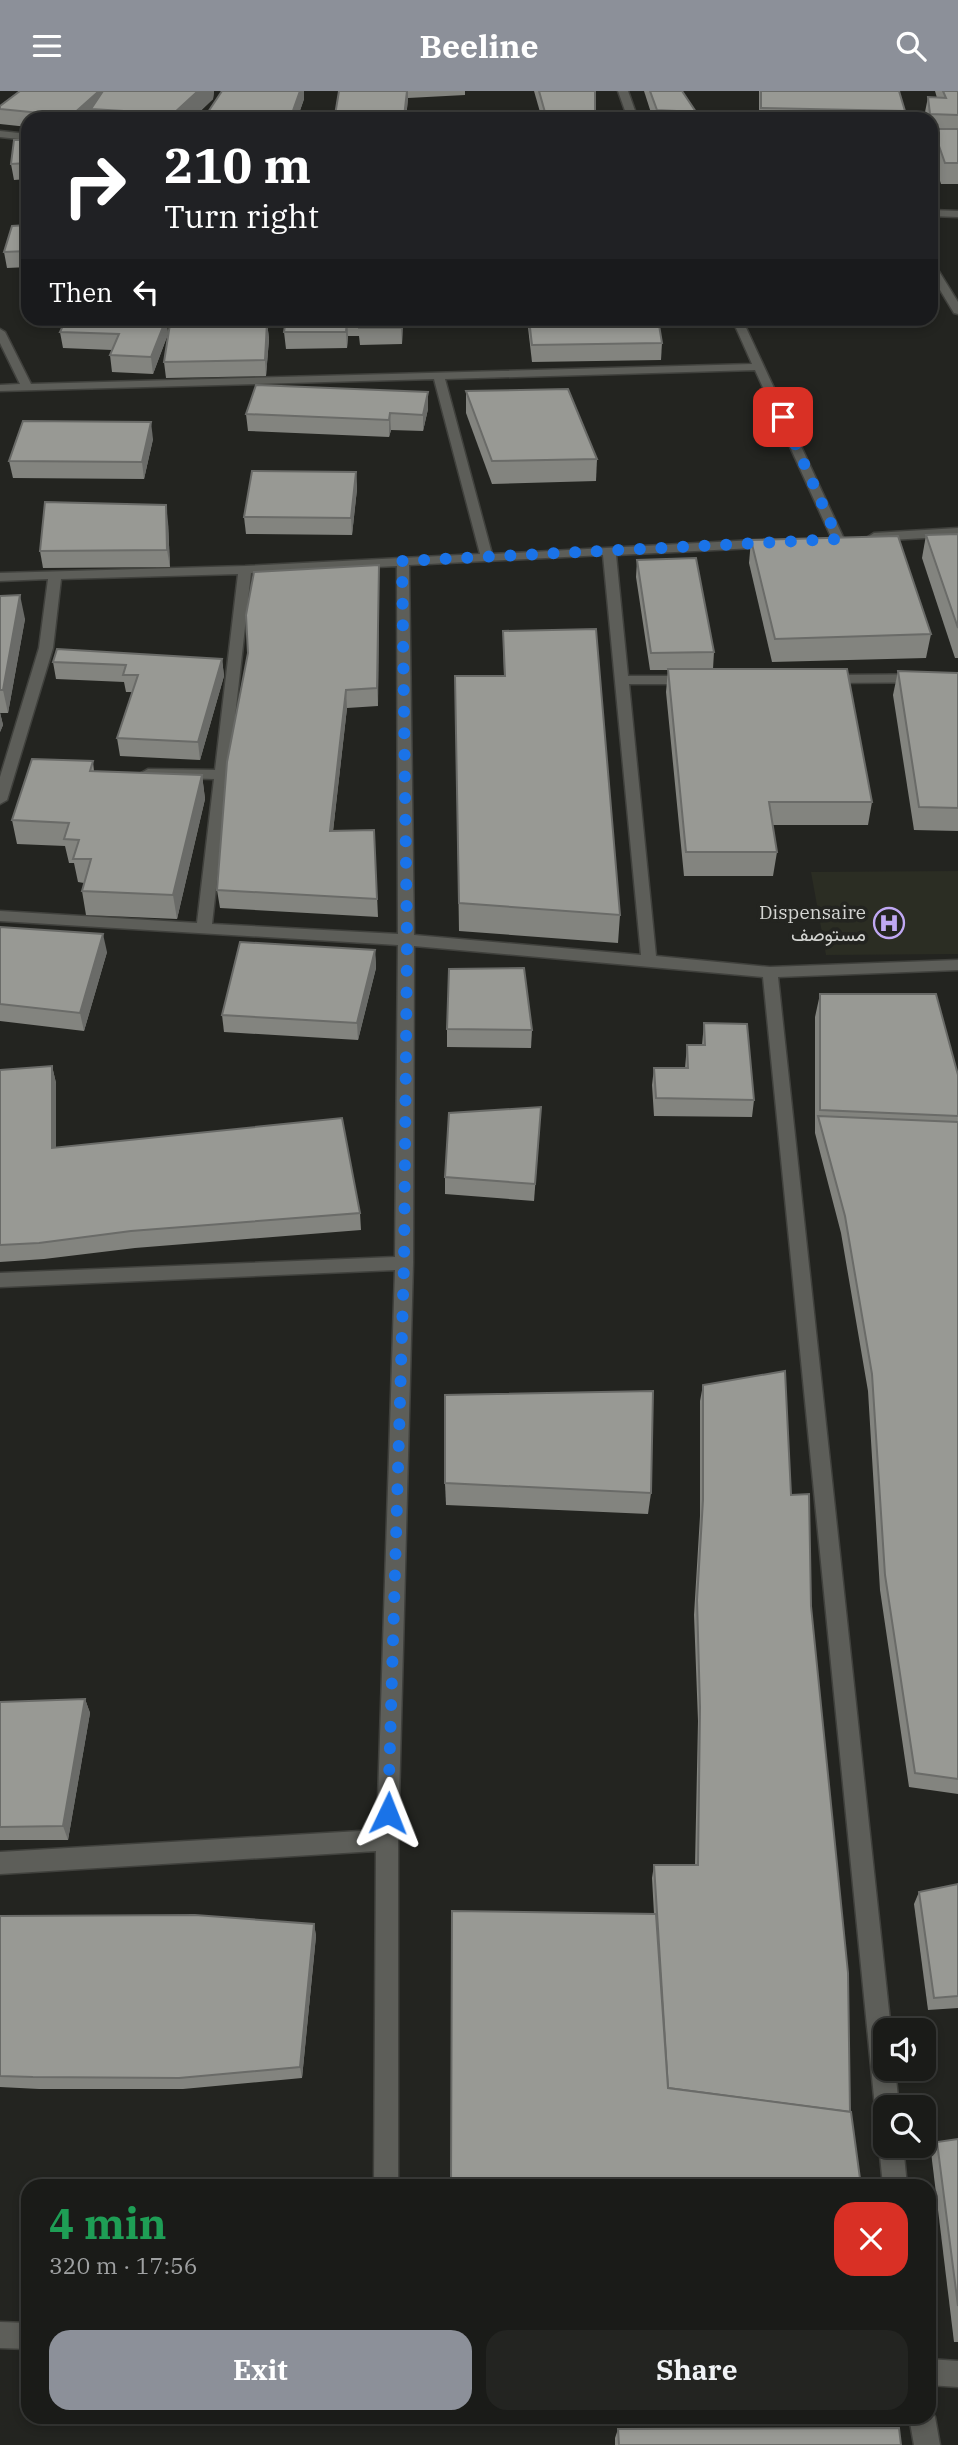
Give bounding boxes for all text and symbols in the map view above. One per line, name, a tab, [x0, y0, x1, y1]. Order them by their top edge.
text: Beeline	[419, 25, 539, 67]
icon: menu	[28, 27, 66, 65]
icon: search	[892, 27, 930, 65]
text: 210 m	[164, 133, 311, 196]
icon: right	[49, 140, 140, 231]
text: Turn right	[164, 195, 319, 237]
icon: left	[127, 273, 165, 311]
text: Then	[49, 275, 113, 309]
pin	[753, 387, 813, 447]
icon: arrive	[764, 398, 802, 436]
place label: Dispensaire مستوصف	[759, 900, 866, 946]
hospital icon: Dispensaire مستوصف	[872, 906, 906, 940]
position arrow	[351, 1776, 425, 1850]
map controls	[873, 2018, 936, 2158]
button: sound	[873, 2018, 936, 2081]
button: search	[873, 2095, 936, 2158]
text: 4 min	[49, 2196, 167, 2251]
button: close	[834, 2202, 908, 2276]
text: 320 m · 17:56	[49, 2250, 198, 2280]
button: Exit	[49, 2330, 472, 2410]
button: Share	[486, 2330, 908, 2410]

